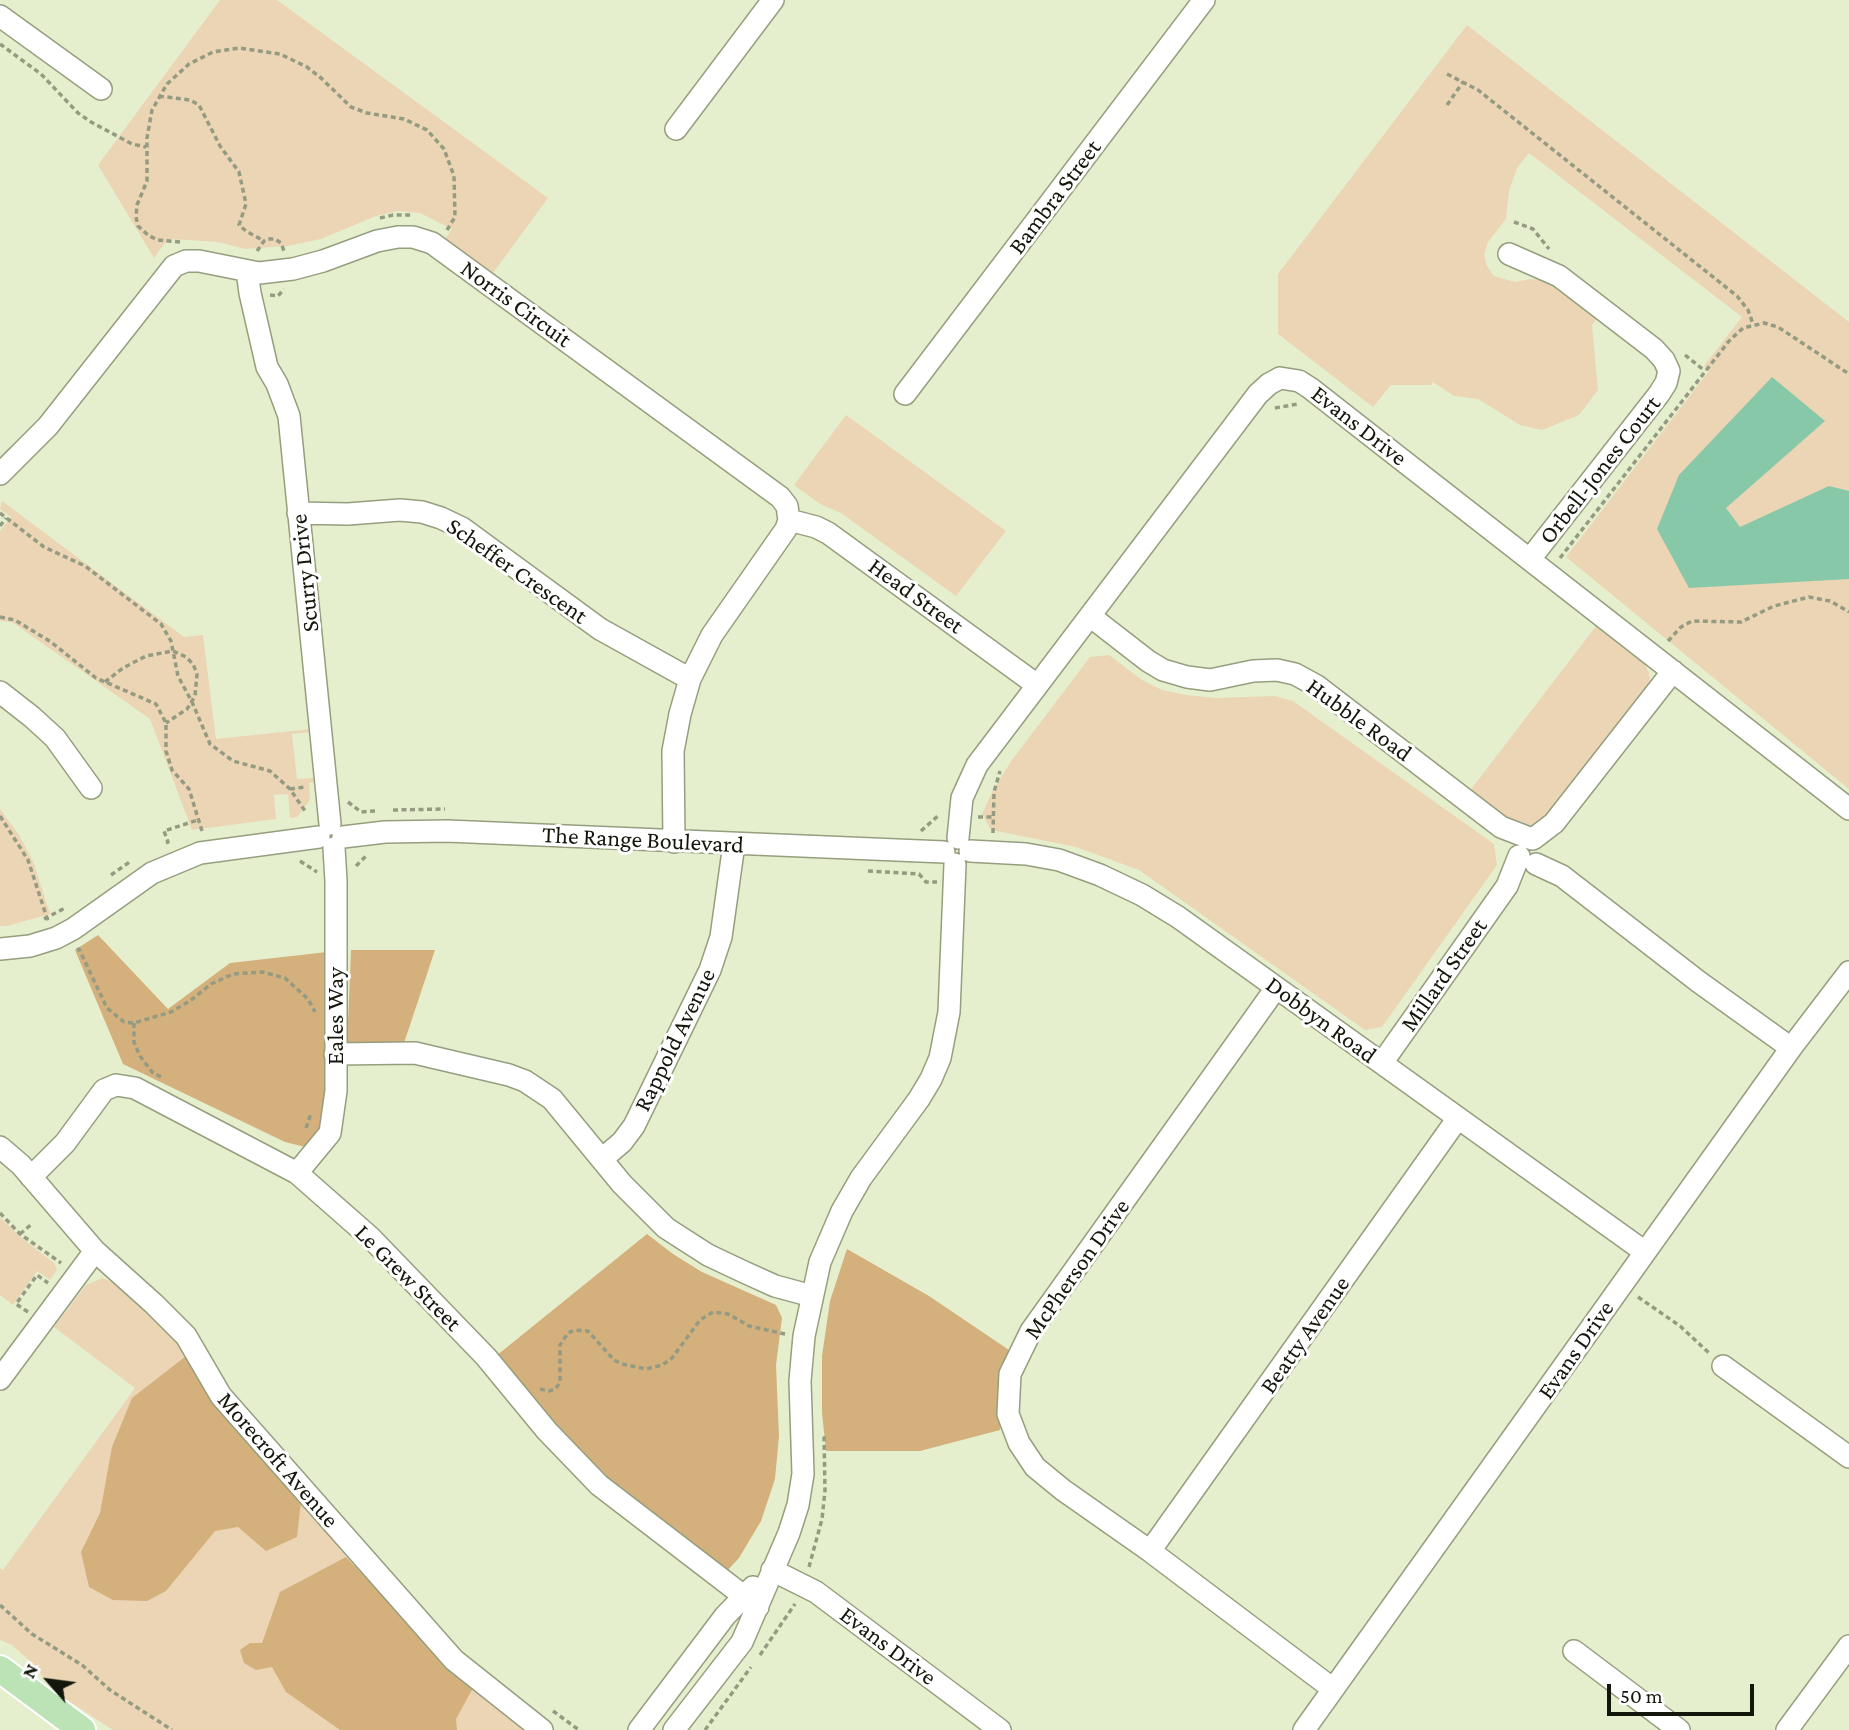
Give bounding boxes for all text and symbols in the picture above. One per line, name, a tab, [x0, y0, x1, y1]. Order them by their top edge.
street label: Bambra Street	[1003, 134, 1107, 260]
street label: Norris Circuit	[455, 254, 577, 354]
street label: Evans Drive	[1305, 380, 1413, 472]
street label: Orbell-Jones Court	[1533, 390, 1667, 550]
street label: Scurry Drive	[284, 512, 326, 634]
street label: Scheffer Crescent	[441, 512, 593, 630]
street label: Head Street	[863, 552, 969, 640]
street label: Hubble Road	[1301, 672, 1417, 768]
street label: The Range Boulevard	[541, 820, 745, 860]
street label: Millard Street	[1395, 913, 1493, 1037]
street label: Rappold Avenue	[628, 964, 722, 1116]
street label: Eales Way	[322, 967, 350, 1065]
street label: Dobbyn Road	[1260, 970, 1382, 1070]
street label: McPherson Drive	[1018, 1193, 1136, 1345]
street label: Le Grew Street	[349, 1219, 467, 1337]
street label: Beatty Avenue	[1254, 1271, 1356, 1399]
street label: Evans Drive	[1532, 1295, 1620, 1405]
street label: Morecroft Avenue	[211, 1386, 345, 1534]
street label: Evans Drive	[834, 1600, 942, 1692]
north arrow	[14, 1646, 84, 1716]
text: N	[18, 1660, 42, 1682]
scale bar	[1611, 1670, 1758, 1714]
text: 50 m	[1620, 1684, 1663, 1708]

